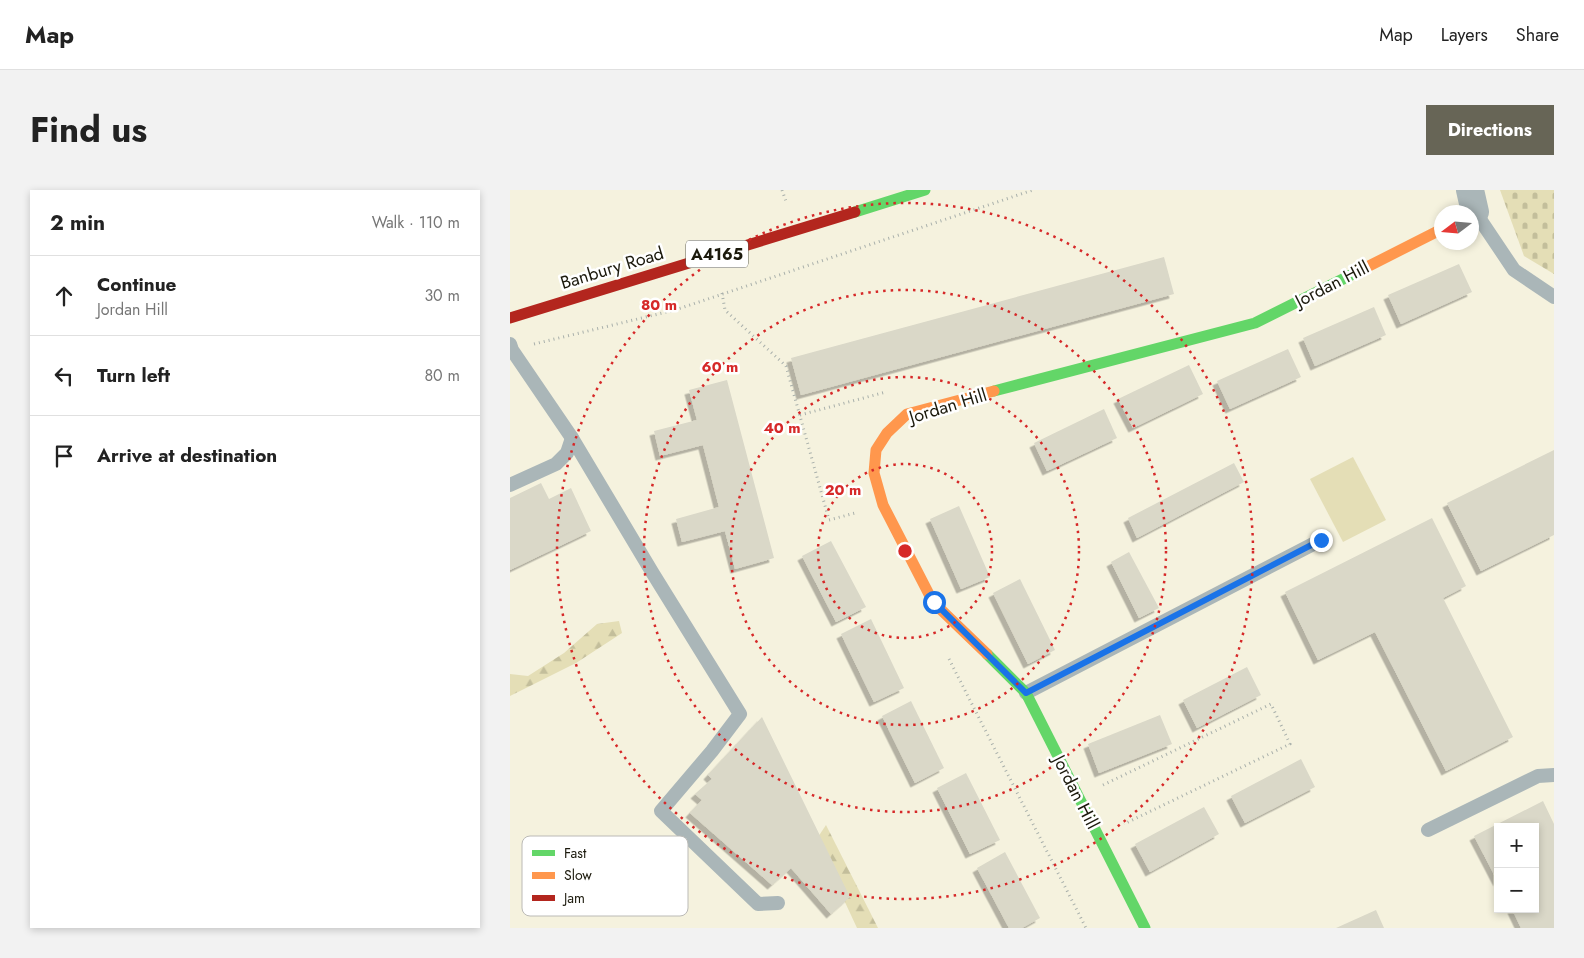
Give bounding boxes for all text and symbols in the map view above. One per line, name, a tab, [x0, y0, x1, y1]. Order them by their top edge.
text: Map	[25, 17, 74, 52]
text: Map	[1379, 22, 1413, 48]
text: Layers	[1441, 22, 1488, 48]
text: Share	[1516, 22, 1559, 48]
text: Find us	[30, 105, 147, 155]
button: Directions	[1426, 105, 1554, 155]
north arrow	[1434, 205, 1479, 250]
text: 2 min	[50, 208, 105, 238]
text: Walk · 110 m	[372, 211, 460, 234]
street label: Banbury Road	[557, 240, 667, 296]
road number: A4165	[686, 241, 748, 268]
street label: Jordan Hill	[1289, 254, 1374, 315]
text: Continue	[97, 271, 176, 298]
icon: ahead	[50, 282, 78, 310]
text: 30 m	[424, 284, 460, 307]
text: 80 m	[641, 294, 677, 316]
text: Jordan Hill	[97, 298, 168, 321]
text: 60 m	[702, 356, 738, 378]
icon: left	[50, 362, 78, 390]
text: Turn left	[97, 362, 170, 389]
text: 80 m	[424, 364, 460, 387]
street label: Jordan Hill	[904, 382, 990, 431]
text: 40 m	[763, 417, 801, 439]
icon: arrive	[50, 442, 78, 470]
text: Arrive at destination	[97, 442, 277, 469]
text: 20 m	[825, 479, 861, 501]
route end	[1310, 529, 1333, 552]
centre of rings	[896, 542, 914, 560]
route start	[923, 591, 946, 614]
street label: Jordan Hill	[1045, 749, 1106, 834]
map controls	[1494, 823, 1539, 913]
button: +	[1494, 823, 1539, 868]
legend	[522, 836, 688, 916]
text: Fast	[564, 843, 587, 863]
text: Slow	[564, 865, 592, 885]
button: −	[1494, 868, 1539, 913]
text: Jam	[562, 888, 585, 908]

